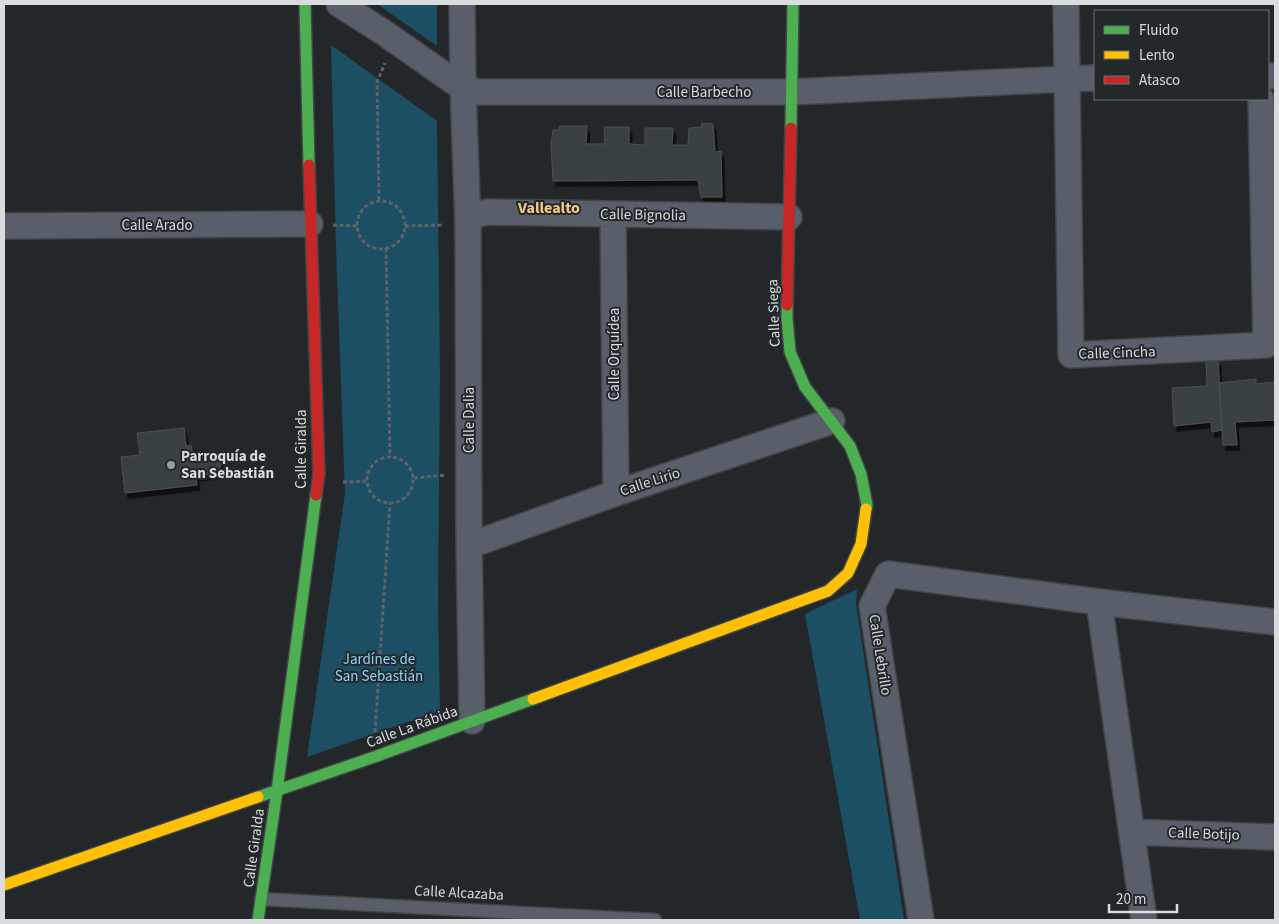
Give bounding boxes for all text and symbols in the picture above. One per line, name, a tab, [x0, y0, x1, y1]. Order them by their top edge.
legend	[1094, 10, 1269, 100]
text: Fluido	[1139, 20, 1179, 41]
text: Lento	[1139, 45, 1175, 66]
text: Atasco	[1139, 70, 1180, 91]
street label: Calle Barbecho	[657, 82, 751, 103]
district label: Vallealto	[517, 197, 580, 219]
street label: Calle Bignolia	[600, 204, 686, 226]
street label: Calle Arado	[121, 215, 193, 236]
street label: Calle Siega	[762, 279, 786, 347]
street label: Calle Orquídea	[604, 308, 625, 400]
street label: Calle Cincha	[1078, 341, 1156, 365]
street label: Calle Dalia	[459, 387, 480, 453]
street label: Calle Giralda	[291, 409, 312, 489]
place label: Parroquía de San Sebastián	[181, 446, 274, 484]
marker: Parroquía de San Sebastián	[165, 459, 177, 471]
street label: Calle Lirio	[617, 462, 683, 502]
street label: Calle Lebrillo	[863, 613, 897, 697]
park label: Jardínes de San Sebastián	[335, 649, 423, 687]
street label: Calle La Rábida	[363, 701, 461, 753]
street label: Calle Giralda	[238, 807, 270, 889]
street label: Calle Botijo	[1168, 822, 1240, 846]
street label: Calle Alcazaba	[414, 880, 504, 906]
scale bar	[1109, 882, 1176, 914]
text: 20 m	[1116, 889, 1146, 910]

